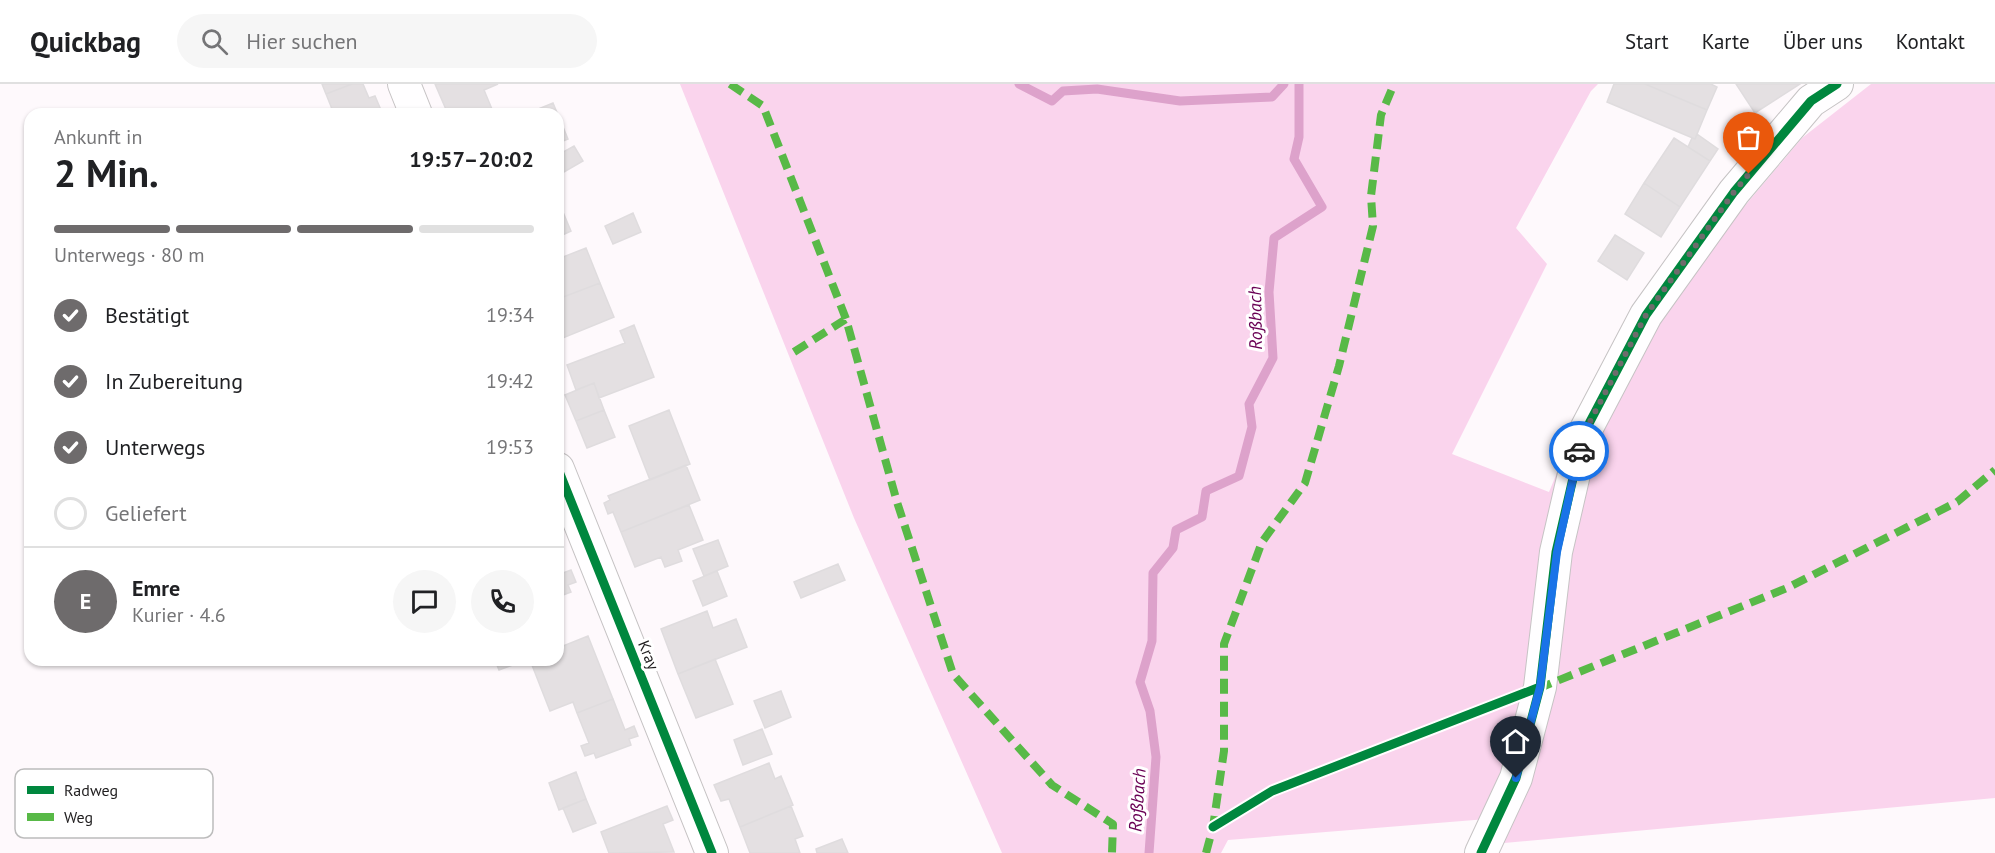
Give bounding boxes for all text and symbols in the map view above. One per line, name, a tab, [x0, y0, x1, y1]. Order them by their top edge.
search box	[177, 14, 597, 68]
text: Quickbag	[30, 23, 141, 60]
icon: search	[198, 25, 231, 58]
text: Hier suchen	[246, 27, 358, 55]
text: Start	[1625, 28, 1669, 55]
text: Karte	[1702, 28, 1750, 55]
text: Über uns	[1783, 28, 1863, 55]
text: Kontakt	[1896, 28, 1965, 55]
pin	[1723, 112, 1774, 174]
icon: bag	[1732, 121, 1765, 154]
text: Ankunft in	[54, 124, 142, 150]
text: 19:57–20:02	[409, 145, 534, 173]
text: 2 Min.	[54, 147, 159, 198]
text: Unterwegs · 80 m	[54, 242, 204, 268]
water label: Roßbach	[1243, 286, 1267, 350]
icon: check	[54, 299, 87, 332]
text: Bestätigt	[105, 301, 189, 329]
text: 19:34	[486, 302, 534, 328]
icon: check	[54, 365, 87, 398]
text: In Zubereitung	[105, 367, 243, 395]
text: 19:42	[486, 368, 534, 394]
courier	[1549, 421, 1609, 481]
icon: check	[54, 431, 87, 464]
text: Unterwegs	[105, 433, 205, 461]
text: 19:53	[486, 434, 534, 460]
icon: car	[1563, 435, 1596, 468]
text: Geliefert	[105, 499, 187, 527]
button: chat	[393, 570, 456, 633]
button: phone	[471, 570, 534, 633]
text: Emre	[132, 574, 180, 602]
text: E	[80, 587, 91, 615]
text: Kurier · 4.6	[132, 602, 226, 628]
street label: Kray	[634, 637, 664, 673]
pin	[1490, 716, 1541, 778]
icon: home	[1499, 725, 1532, 758]
water label: Roßbach	[1123, 767, 1151, 833]
legend	[15, 769, 213, 838]
text: Radweg	[64, 780, 118, 800]
text: Weg	[64, 807, 93, 827]

